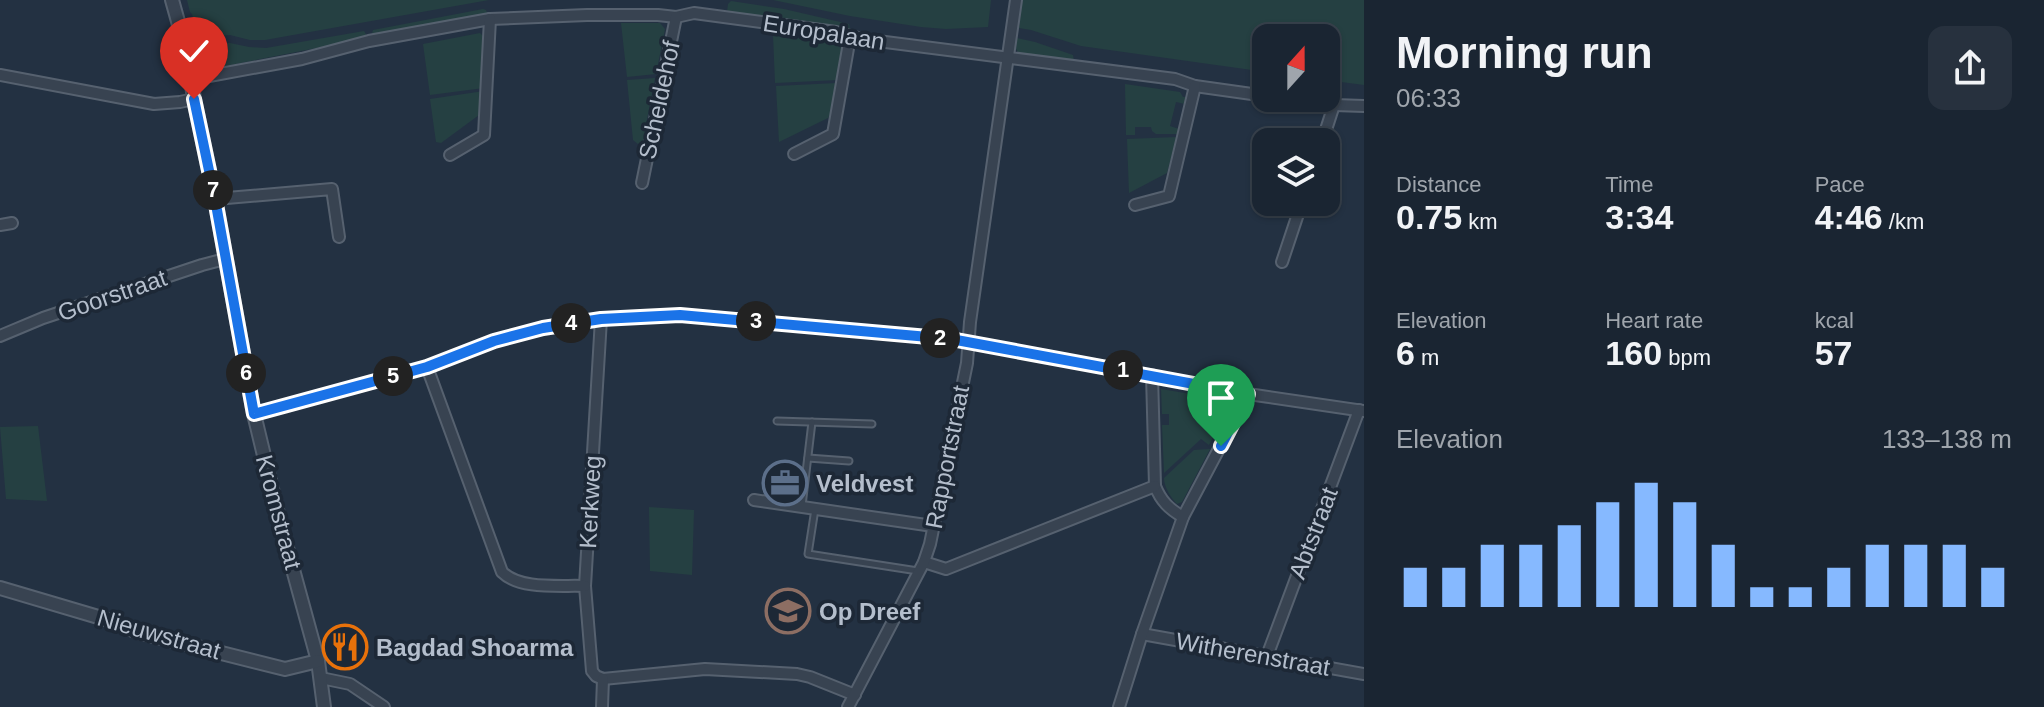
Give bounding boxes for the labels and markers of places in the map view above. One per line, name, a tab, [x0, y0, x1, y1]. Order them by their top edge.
pin	[160, 17, 228, 99]
pin: 7	[193, 170, 233, 210]
pin: 3	[736, 301, 776, 341]
pin: 4	[551, 303, 591, 343]
pin: 2	[920, 318, 960, 358]
pin: 1	[1103, 350, 1143, 390]
pin: 6	[226, 353, 266, 393]
pin: 5	[373, 356, 413, 396]
pin	[1187, 364, 1255, 446]
office icon: Veldvest	[761, 459, 809, 507]
place label: Veldvest	[816, 470, 913, 497]
school or university icon: Op Dreef	[764, 587, 812, 635]
place label: Op Dreef	[819, 598, 921, 625]
restaurant icon: Bagdad Shoarma	[321, 623, 369, 671]
place label: Bagdad Shoarma	[376, 634, 574, 661]

